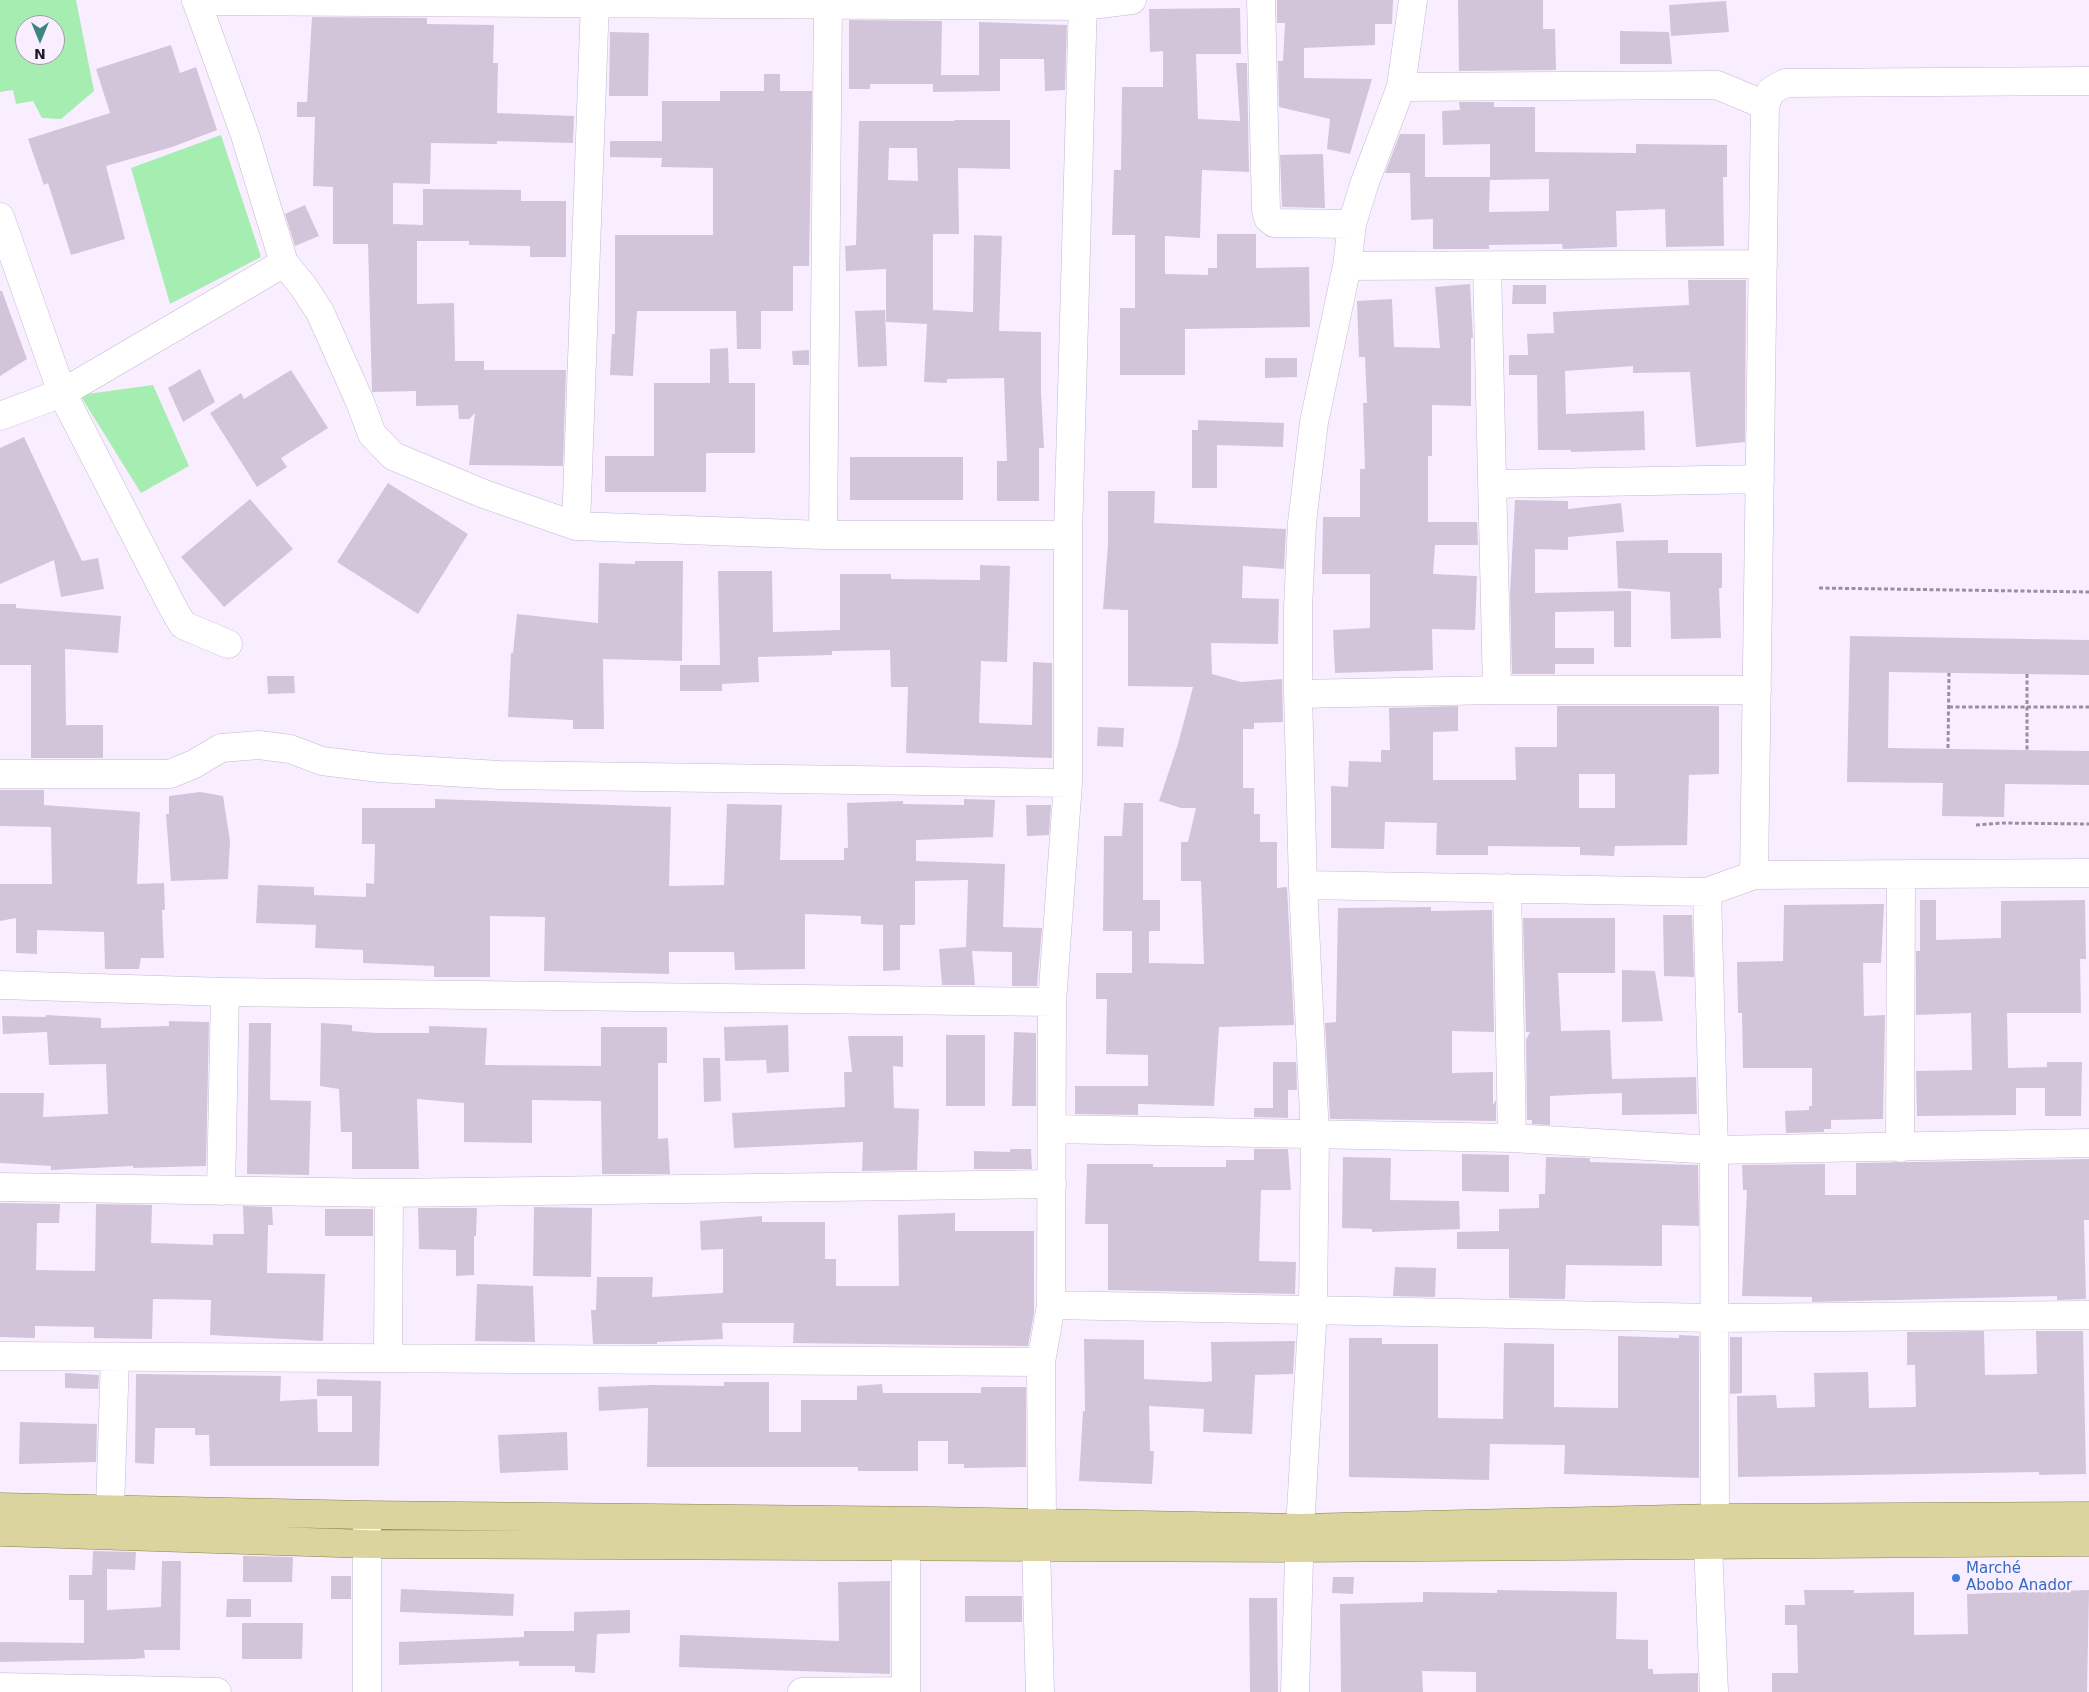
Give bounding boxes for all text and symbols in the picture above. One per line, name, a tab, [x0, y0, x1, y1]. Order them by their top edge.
north arrow	[15, 15, 65, 65]
text: N	[34, 46, 46, 62]
place label: Marché Abobo Anador	[1966, 1560, 2072, 1595]
marker: Marché Abobo Anador	[1950, 1572, 1962, 1584]

